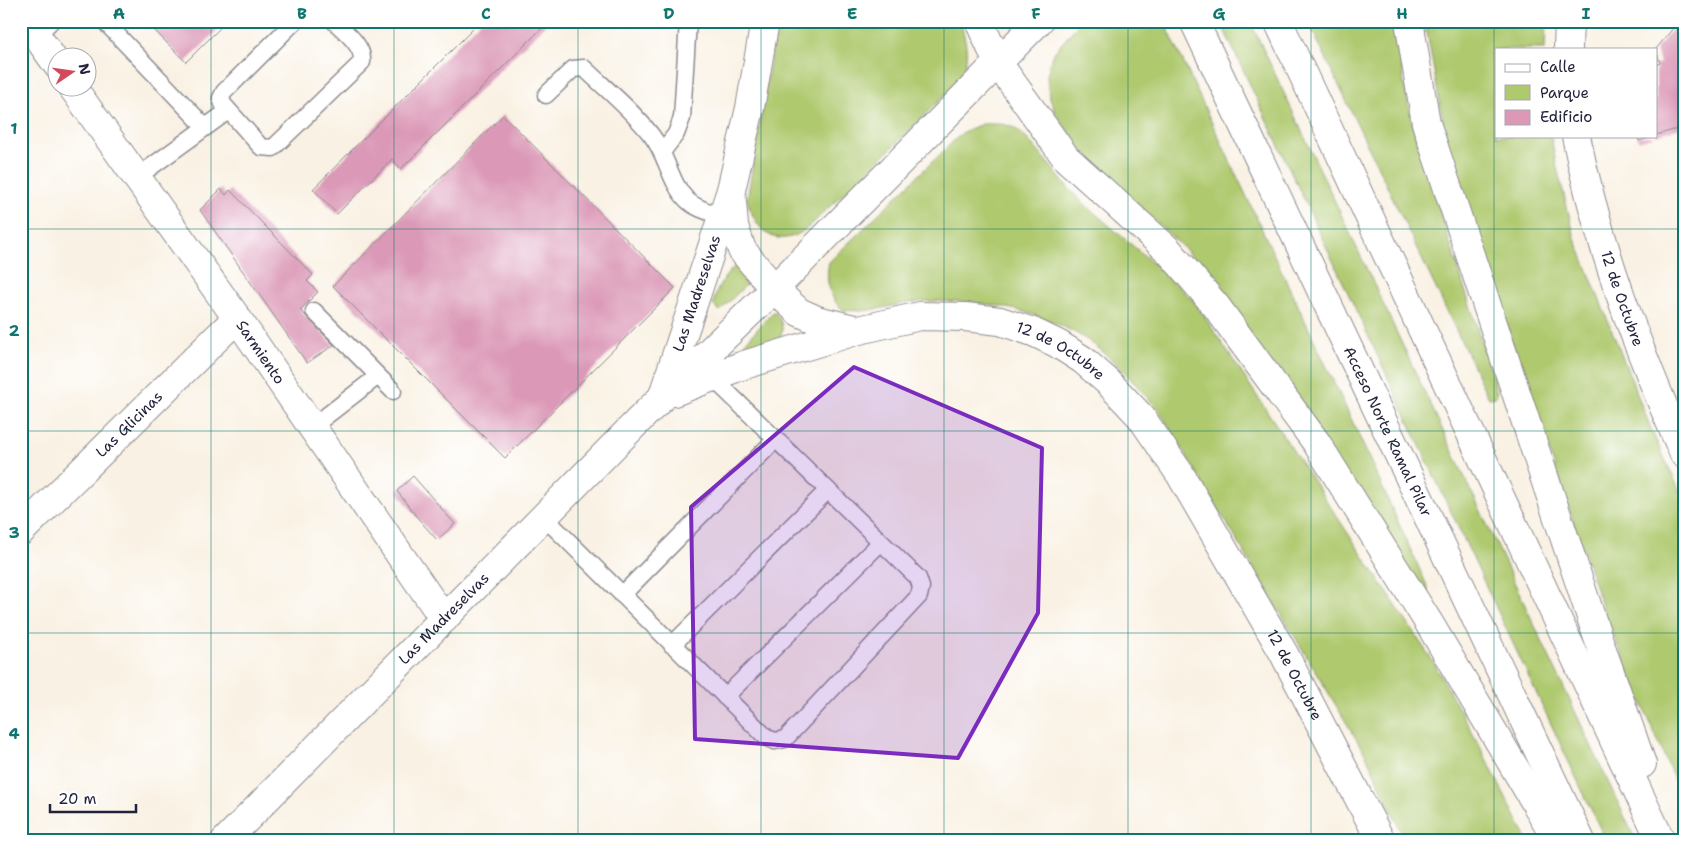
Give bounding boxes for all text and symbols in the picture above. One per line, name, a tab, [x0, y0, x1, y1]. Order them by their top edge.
text: A	[113, 3, 125, 24]
text: B	[297, 3, 307, 24]
text: C	[481, 3, 491, 24]
text: D	[663, 3, 675, 24]
text: E	[847, 3, 857, 24]
text: F	[1031, 3, 1041, 24]
text: G	[1213, 3, 1226, 24]
text: H	[1396, 3, 1408, 24]
text: I	[1582, 3, 1591, 24]
north arrow	[48, 48, 98, 98]
legend	[1495, 48, 1658, 138]
text: Calle	[1540, 57, 1576, 77]
text: N	[75, 62, 95, 77]
text: Parque	[1540, 83, 1589, 103]
text: Edificio	[1540, 107, 1592, 127]
text: 1	[10, 118, 18, 139]
street label: Las Madreselvas	[668, 232, 725, 354]
street label: 12 de Octubre	[1596, 248, 1648, 349]
street label: Sarmiento	[232, 316, 290, 388]
street label: 12 de Octubre	[1014, 317, 1109, 385]
text: 2	[8, 320, 20, 341]
street label: Acceso Norte Ramal Pilar	[1339, 343, 1437, 520]
street label: Las Glicinas	[91, 387, 167, 462]
text: 3	[8, 522, 20, 543]
street label: Las Madreselvas	[394, 568, 494, 669]
street label: 12 de Octubre	[1262, 626, 1327, 724]
text: 4	[8, 723, 20, 744]
scale bar	[50, 782, 136, 814]
text: 20 m	[58, 789, 97, 809]

